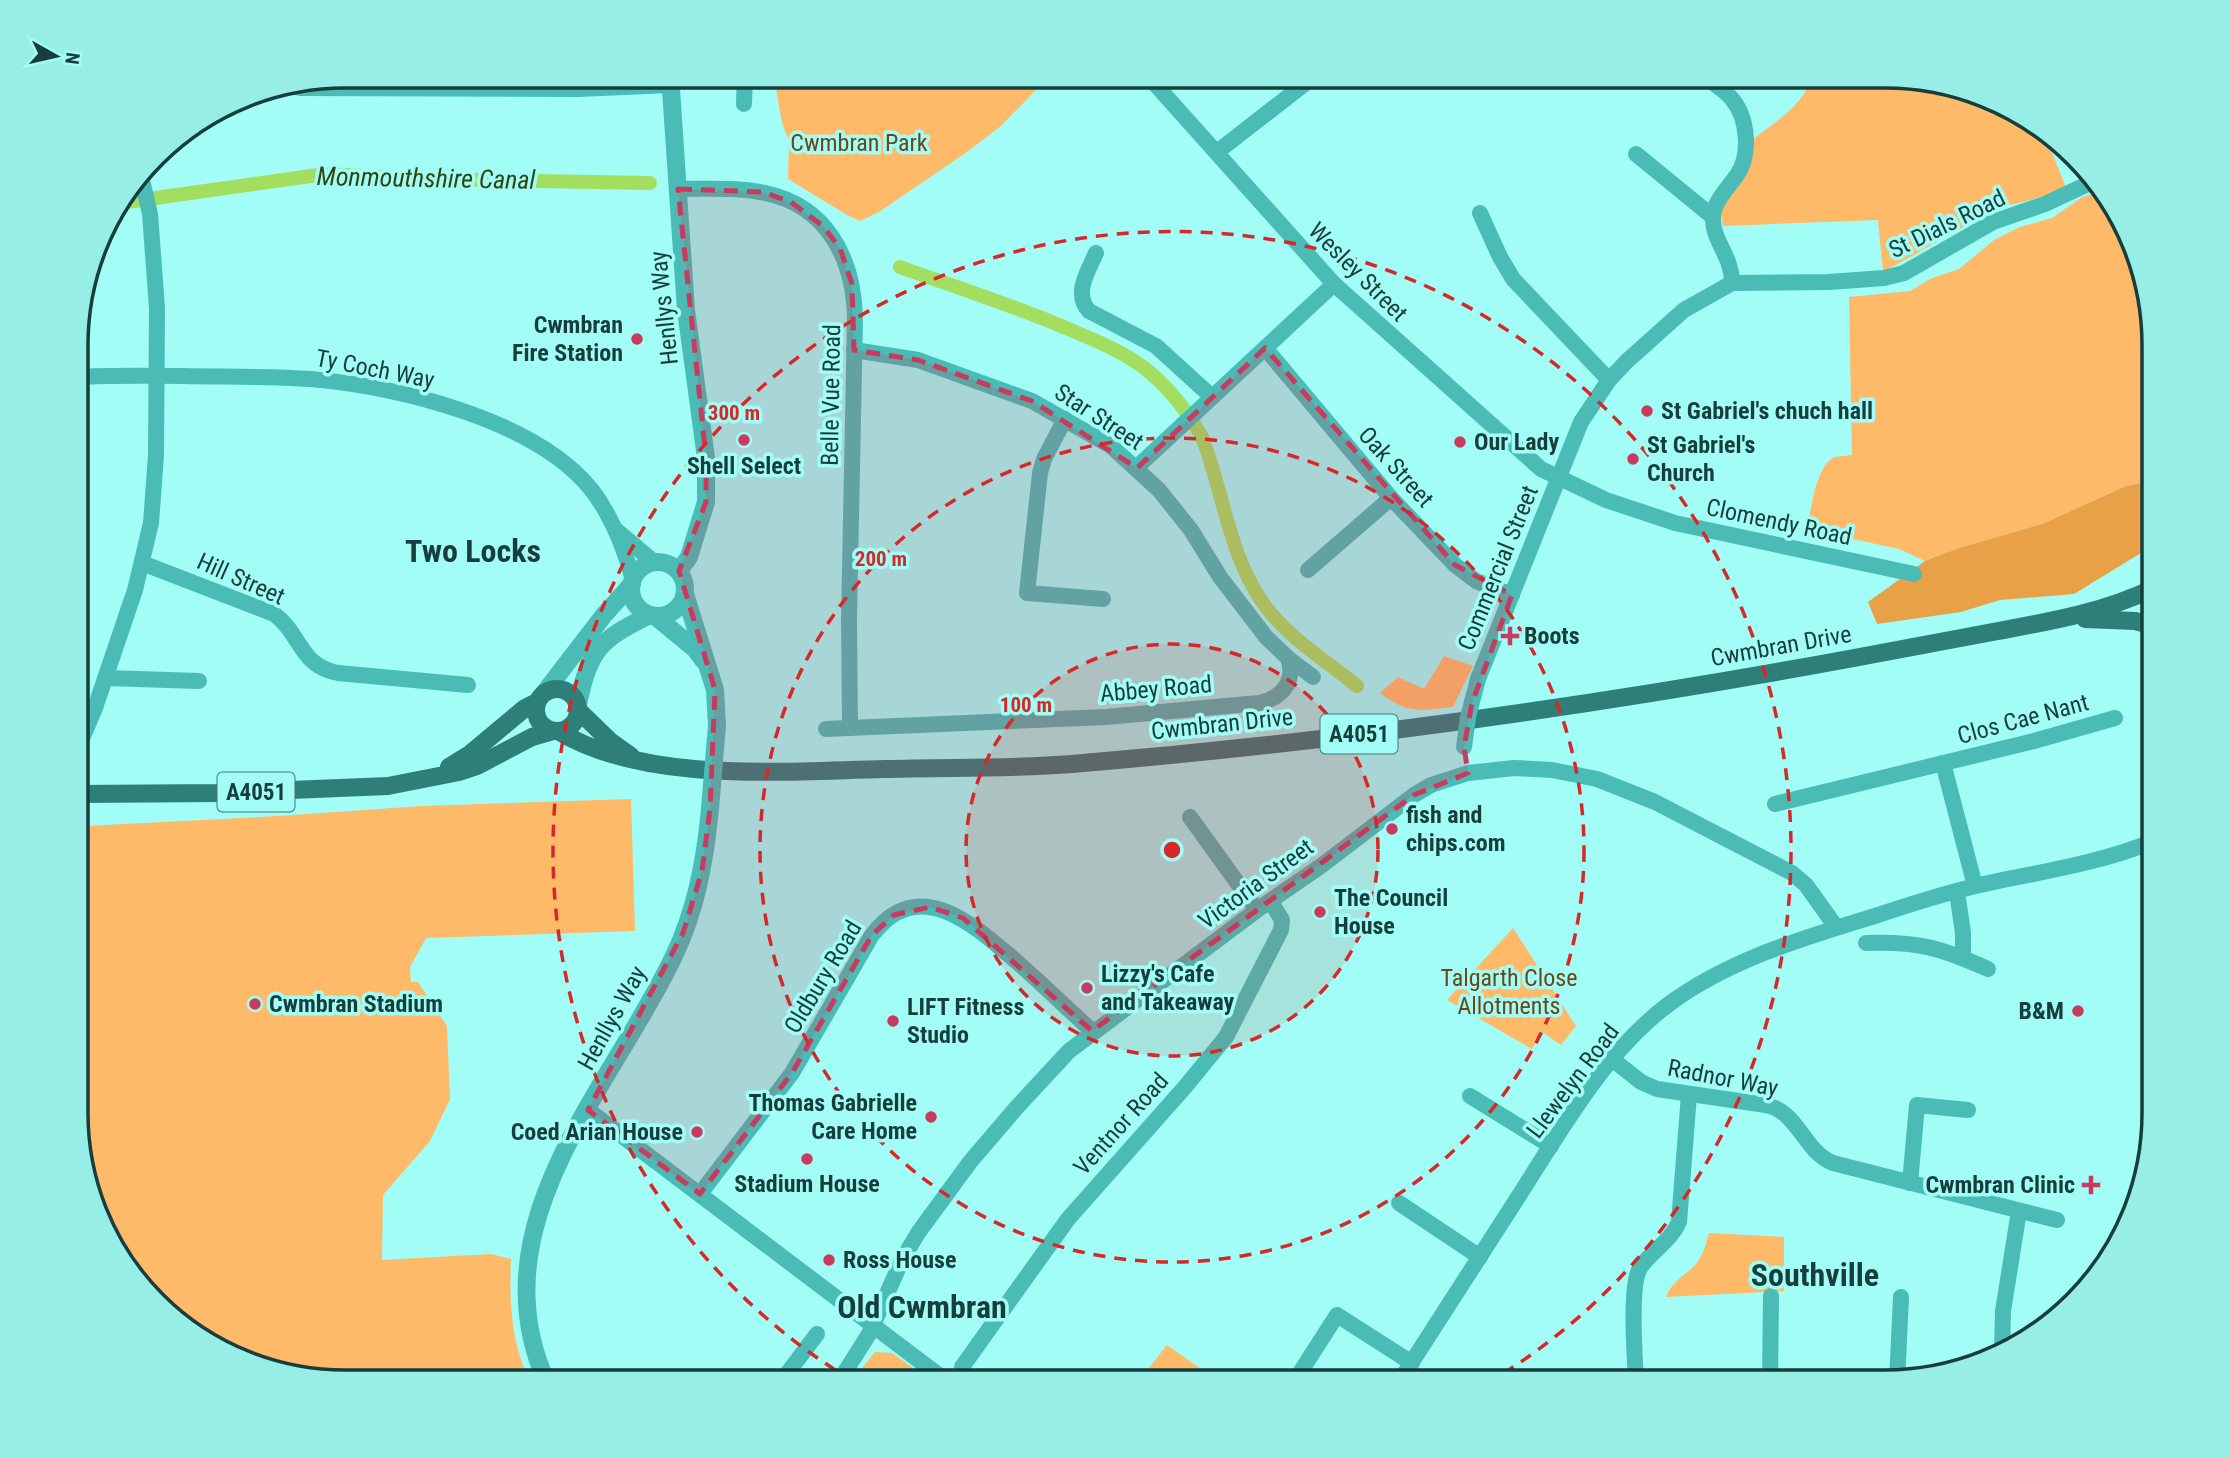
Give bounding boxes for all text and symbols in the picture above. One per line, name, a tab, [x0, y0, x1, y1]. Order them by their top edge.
north arrow	[21, 21, 91, 91]
text: N	[60, 51, 85, 66]
park label: Cwmbran Park	[790, 129, 928, 157]
water label: Monmouthshire Canal	[316, 161, 537, 195]
street label: St Dials Road	[1884, 184, 2010, 264]
street label: Wesley Street	[1303, 217, 1413, 327]
street label: Henllys Way	[644, 250, 684, 366]
place label: Cwmbran Fire Station	[512, 311, 623, 367]
street label: Belle Vue Road	[816, 324, 846, 466]
marker: Cwmbran Fire Station	[629, 331, 645, 347]
street label: Ty Coch Way	[313, 344, 437, 394]
street label: Star Street	[1049, 378, 1149, 456]
place label: St Gabriel's chuch hall	[1661, 397, 1873, 425]
text: 300 m	[708, 401, 760, 425]
marker: St Gabriel's chuch hall	[1639, 403, 1655, 419]
street label: Oak Street	[1353, 421, 1439, 513]
place label: Our Lady	[1474, 428, 1559, 456]
place label: St Gabriel's Church	[1647, 431, 1755, 487]
marker: Shell Select	[736, 432, 752, 448]
marker: Our Lady	[1452, 434, 1468, 450]
marker: St Gabriel's Church	[1625, 451, 1641, 467]
place label: Shell Select	[687, 452, 801, 480]
street label: Commercial Street	[1452, 481, 1544, 655]
street label: Clomendy Road	[1704, 493, 1854, 551]
district label: Two Locks	[405, 532, 541, 570]
street label: Hill Street	[193, 547, 289, 611]
text: 200 m	[855, 547, 907, 571]
street label: Cwmbran Drive	[1708, 620, 1854, 672]
place label: Boots	[1524, 622, 1580, 650]
marker: Boots	[1502, 628, 1518, 644]
street label: Abbey Road	[1099, 670, 1213, 708]
street label: Clos Cae Nant	[1954, 688, 2092, 750]
text: 100 m	[1000, 693, 1052, 717]
street label: Cwmbran Drive	[1150, 703, 1294, 745]
road number: A4051	[1320, 714, 1398, 754]
road number: A4051	[218, 772, 294, 812]
place label: fish and chips.com	[1406, 801, 1505, 857]
marker: fish and chips.com	[1384, 821, 1400, 837]
street label: Victoria Street	[1193, 833, 1319, 935]
centre of rings	[1160, 838, 1184, 862]
place label: The Council House	[1334, 884, 1448, 940]
marker: The Council House	[1312, 904, 1328, 920]
street label: Oldbury Road	[778, 916, 868, 1038]
place label: Lizzy's Cafe and Takeaway	[1101, 960, 1235, 1016]
street label: Henllys Way	[572, 961, 652, 1075]
park label: Talgarth Close Allotments	[1441, 964, 1577, 1020]
marker: Lizzy's Cafe and Takeaway	[1079, 980, 1095, 996]
place label: Cwmbran Stadium	[269, 990, 443, 1018]
place label: LIFT Fitness Studio	[907, 993, 1025, 1049]
marker: Cwmbran Stadium	[247, 996, 263, 1012]
place label: B&M	[2018, 997, 2064, 1025]
marker: B&M	[2070, 1003, 2086, 1019]
marker: LIFT Fitness Studio	[885, 1013, 901, 1029]
street label: Llewelyn Road	[1521, 1018, 1625, 1144]
street label: Radnor Way	[1665, 1054, 1781, 1102]
street label: Ventnor Road	[1068, 1067, 1174, 1181]
place label: Thomas Gabrielle Care Home	[748, 1089, 917, 1145]
marker: Thomas Gabrielle Care Home	[923, 1109, 939, 1125]
place label: Coed Arian House	[511, 1118, 683, 1146]
marker: Coed Arian House	[689, 1124, 705, 1140]
marker: Stadium House	[799, 1151, 815, 1167]
place label: Stadium House	[734, 1170, 880, 1198]
place label: Cwmbran Clinic	[1926, 1171, 2075, 1199]
marker: Cwmbran Clinic	[2081, 1175, 2101, 1195]
place label: Ross House	[843, 1246, 956, 1274]
marker: Ross House	[821, 1252, 837, 1268]
district label: Southville	[1751, 1256, 1879, 1294]
district label: Old Cwmbran	[837, 1288, 1007, 1326]

